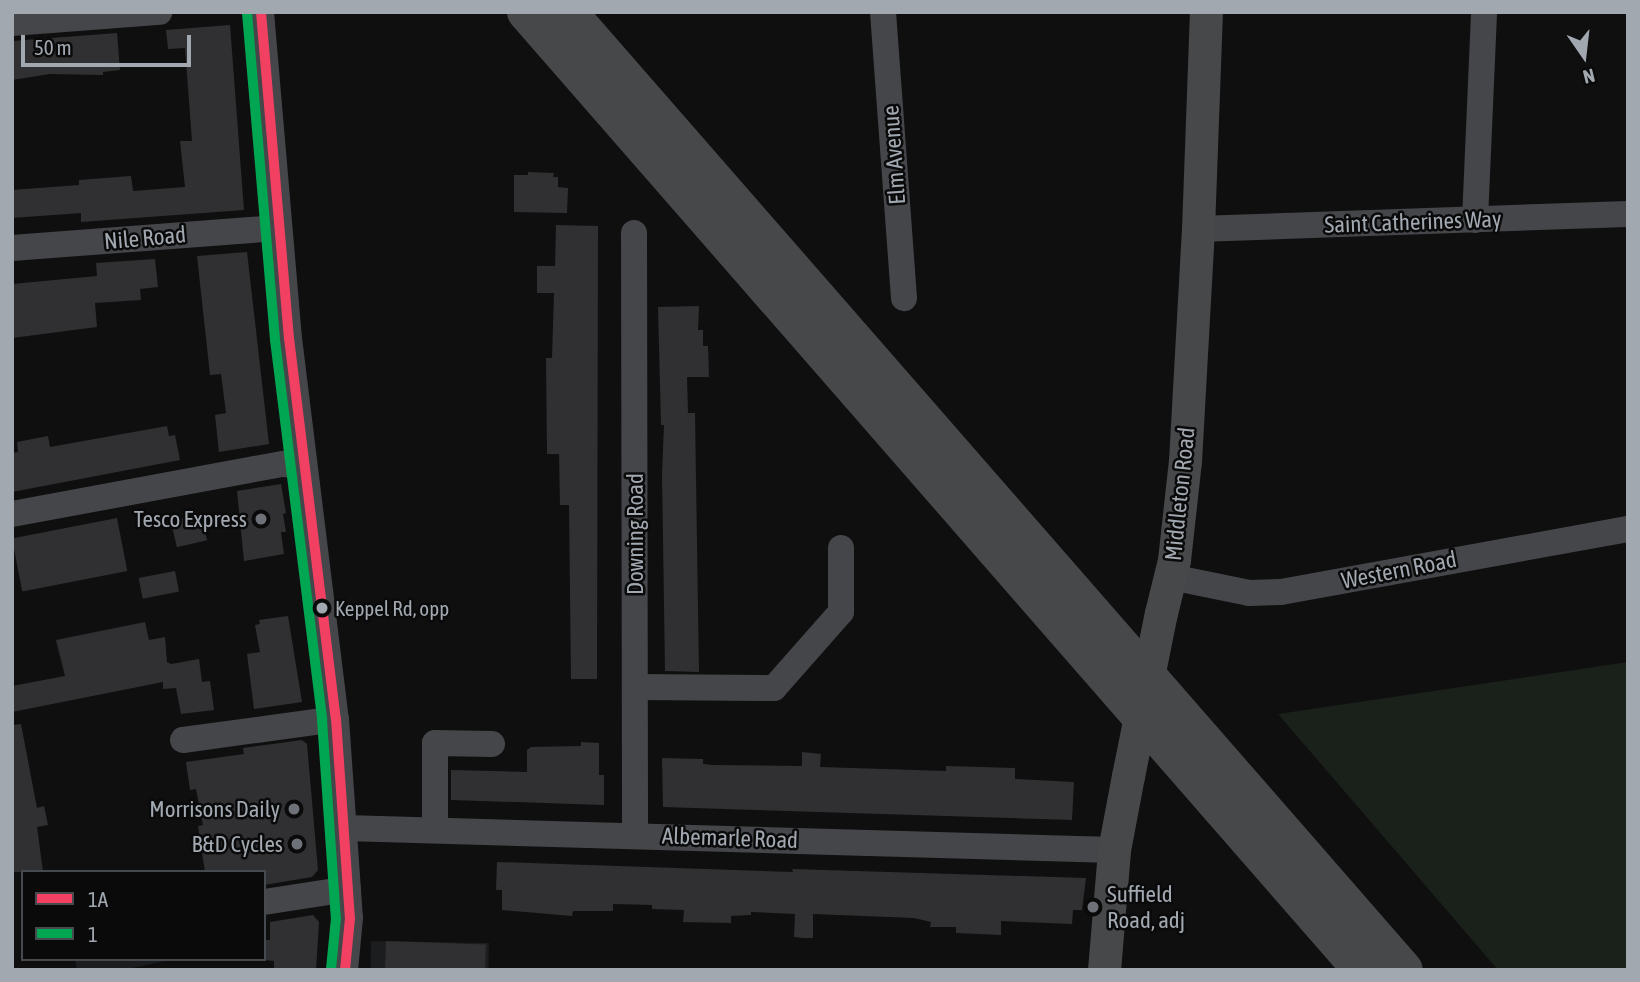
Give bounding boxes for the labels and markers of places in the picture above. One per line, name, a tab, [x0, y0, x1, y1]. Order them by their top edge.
place label: Tesco Express	[134, 505, 247, 533]
marker: Tesco Express	[253, 511, 269, 527]
place label: Keppel Rd, opp	[335, 595, 449, 621]
marker: Keppel Rd, opp	[315, 601, 329, 615]
place label: Morrisons Daily	[149, 795, 280, 823]
marker: Morrisons Daily	[286, 801, 302, 817]
place label: B&D Cycles	[192, 830, 283, 858]
marker: B&D Cycles	[289, 836, 305, 852]
place label: Suffield Road, adj	[1107, 880, 1185, 934]
marker: Suffield Road, adj	[1085, 899, 1101, 915]

